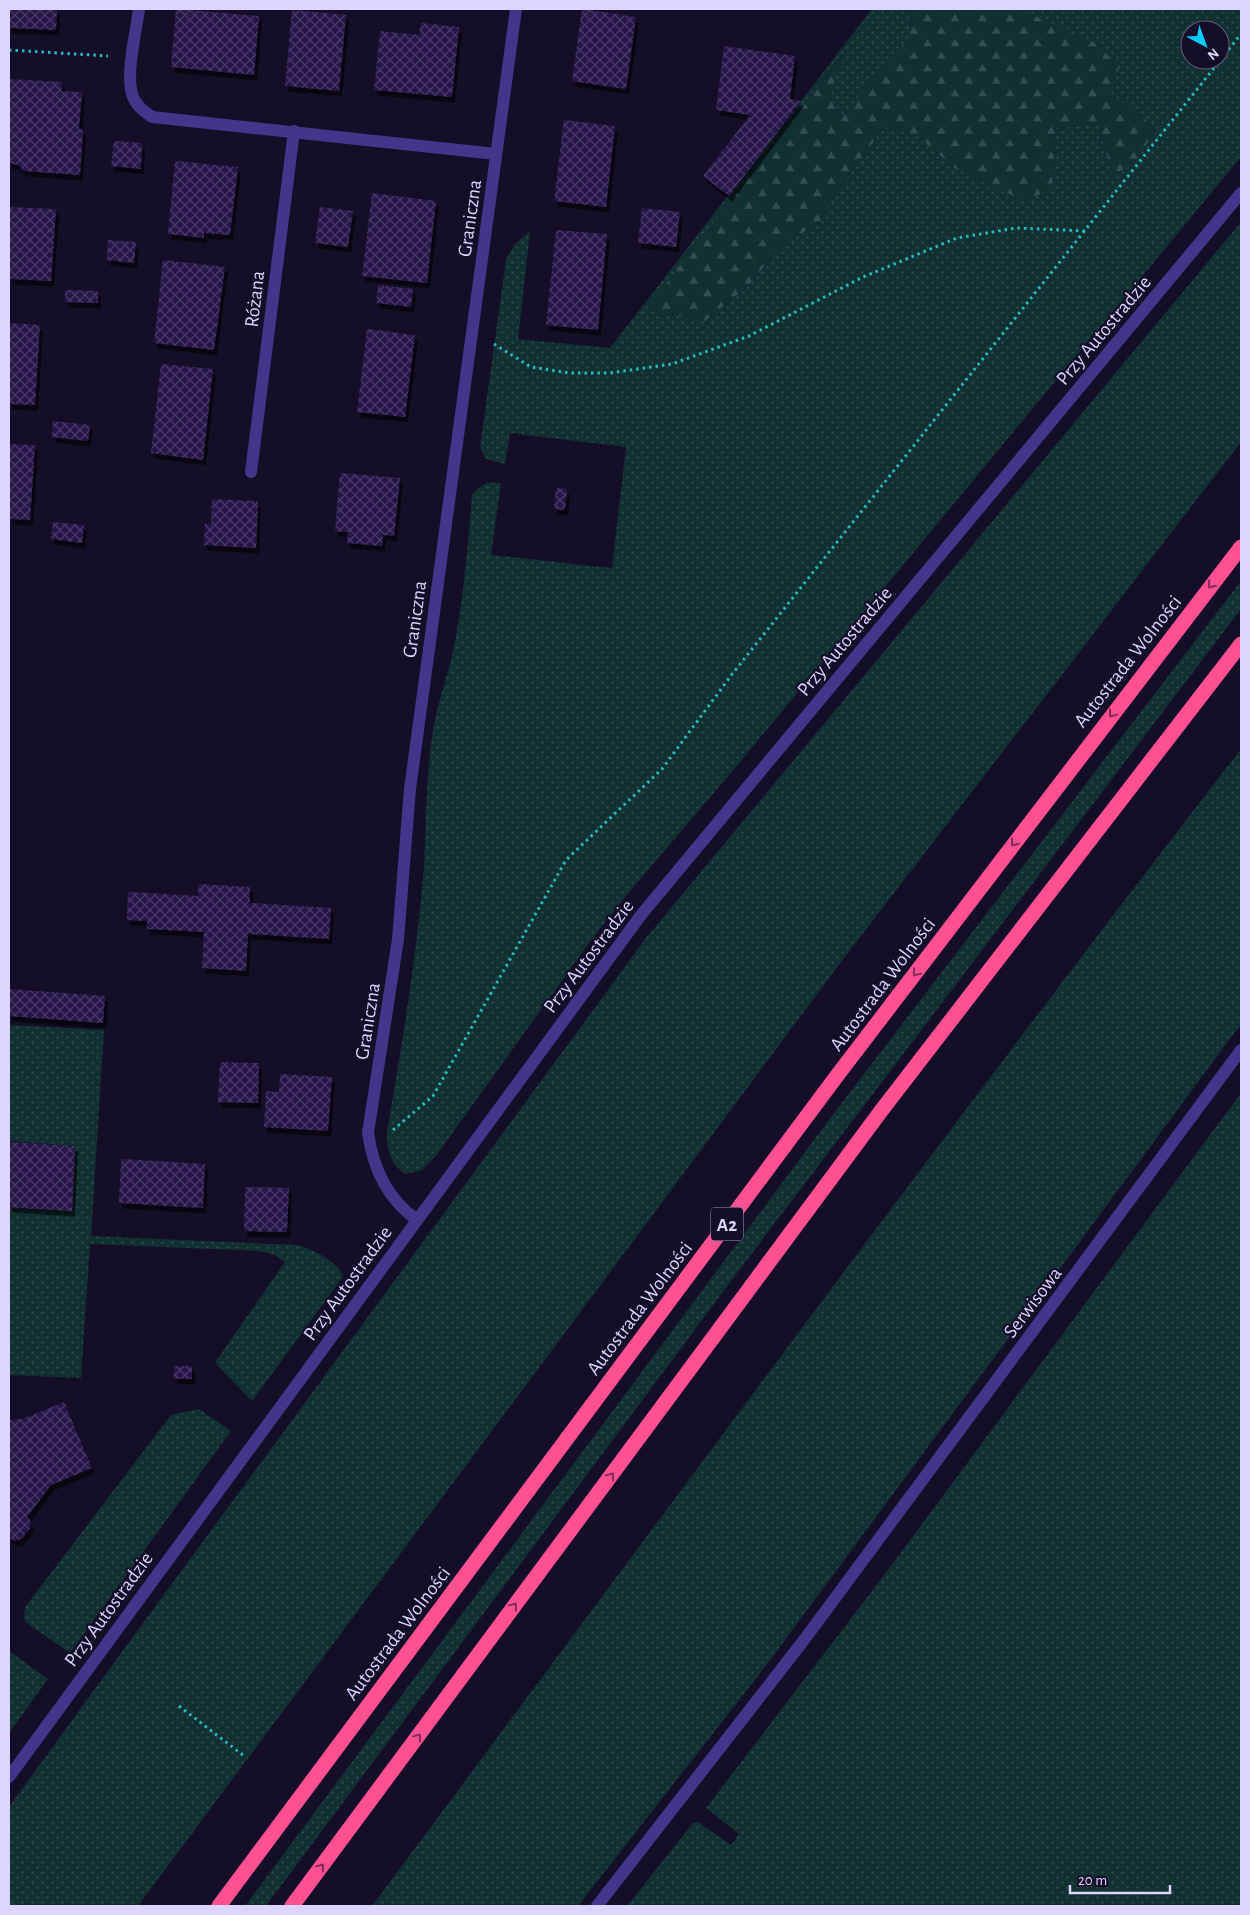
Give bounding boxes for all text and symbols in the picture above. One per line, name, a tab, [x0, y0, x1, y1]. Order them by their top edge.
north arrow	[1180, 20, 1230, 70]
text: N	[1205, 46, 1221, 63]
street label: Graniczna	[455, 178, 485, 258]
street label: Różana	[242, 270, 268, 329]
street label: Przy Autostradzie	[1052, 272, 1155, 389]
street label: Graniczna	[400, 579, 430, 659]
one-way arrow	[1209, 579, 1217, 588]
street label: Przy Autostradzie	[793, 583, 896, 700]
street label: Autostrada Wolności	[1070, 592, 1185, 731]
one-way arrow	[1109, 708, 1118, 718]
one-way arrow	[1011, 837, 1019, 846]
street label: Przy Autostradzie	[540, 896, 638, 1017]
street label: Autostrada Wolności	[826, 914, 939, 1055]
one-way arrow	[913, 967, 921, 976]
street label: Graniczna	[352, 981, 384, 1061]
road number: A2	[711, 1208, 743, 1240]
street label: Przy Autostradzie	[300, 1223, 396, 1344]
street label: Autostrada Wolności	[583, 1238, 696, 1379]
street label: Serwisowa	[1000, 1264, 1066, 1342]
one-way arrow	[606, 1473, 614, 1482]
street label: Przy Autostradzie	[61, 1549, 157, 1670]
street label: Autostrada Wolności	[341, 1563, 454, 1704]
one-way arrow	[509, 1603, 517, 1612]
one-way arrow	[412, 1734, 420, 1743]
scale bar	[1070, 1862, 1170, 1894]
one-way arrow	[315, 1863, 324, 1873]
text: 20 m	[1078, 1873, 1107, 1888]

